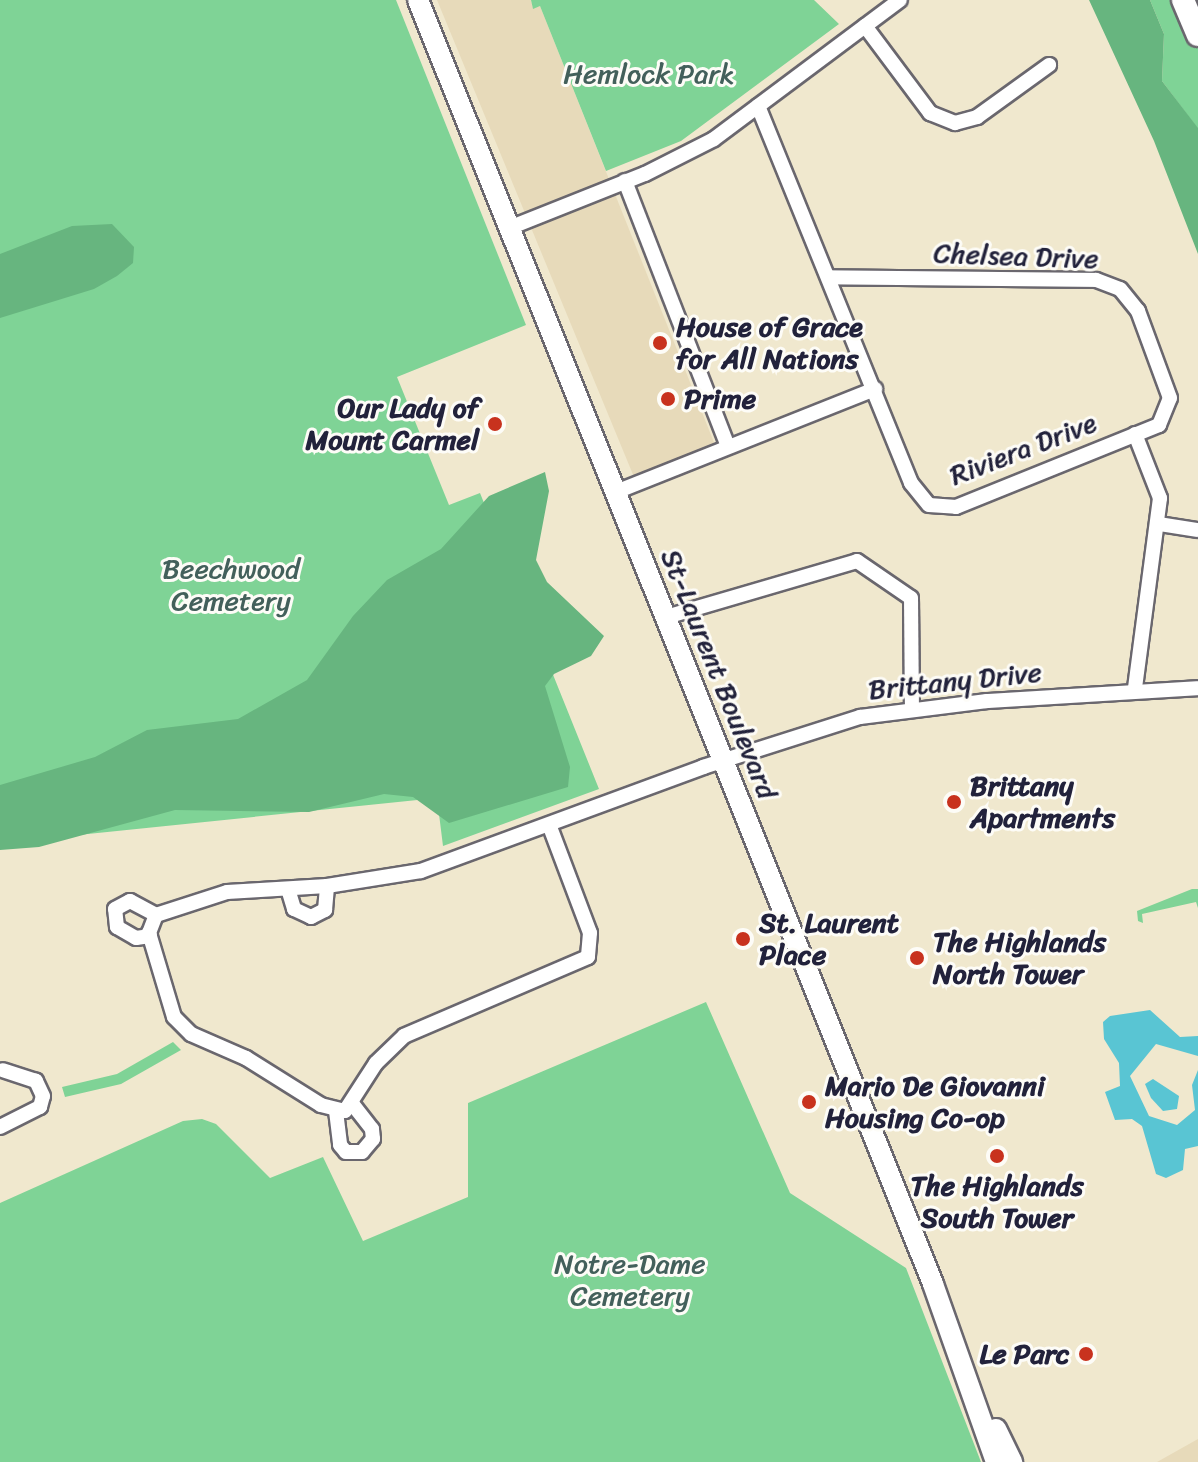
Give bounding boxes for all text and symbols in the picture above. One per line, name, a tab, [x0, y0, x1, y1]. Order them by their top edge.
park label: Hemlock Park	[563, 57, 735, 91]
street label: Chelsea Drive	[933, 236, 1099, 276]
place label: House of Grace for All Nations	[676, 310, 864, 376]
marker: House of Grace for All Nations	[651, 334, 669, 352]
place label: Prime	[684, 382, 756, 416]
marker: Prime	[659, 390, 677, 408]
place label: Our Lady of Mount Carmel	[305, 391, 479, 457]
street label: Riviera Drive	[945, 406, 1101, 492]
marker: Our Lady of Mount Carmel	[486, 415, 504, 433]
street label: St-Laurent Boulevard	[654, 544, 784, 804]
park label: Beechwood Cemetery	[162, 552, 300, 618]
street label: Brittany Drive	[867, 655, 1043, 707]
place label: Brittany Apartments	[970, 769, 1115, 835]
marker: Brittany Apartments	[945, 793, 963, 811]
place label: St. Laurent Place	[759, 906, 898, 972]
place label: The Highlands North Tower	[933, 925, 1105, 991]
marker: St. Laurent Place	[734, 930, 752, 948]
marker: The Highlands North Tower	[908, 949, 926, 967]
place label: Mario De Giovanni Housing Co-op	[825, 1069, 1045, 1135]
marker: Mario De Giovanni Housing Co-op	[800, 1093, 818, 1111]
marker: The Highlands South Tower	[988, 1147, 1006, 1165]
place label: The Highlands South Tower	[911, 1169, 1083, 1235]
park label: Notre-Dame Cemetery	[554, 1247, 706, 1313]
place label: Le Parc	[979, 1337, 1070, 1371]
marker: Le Parc	[1077, 1345, 1095, 1363]

